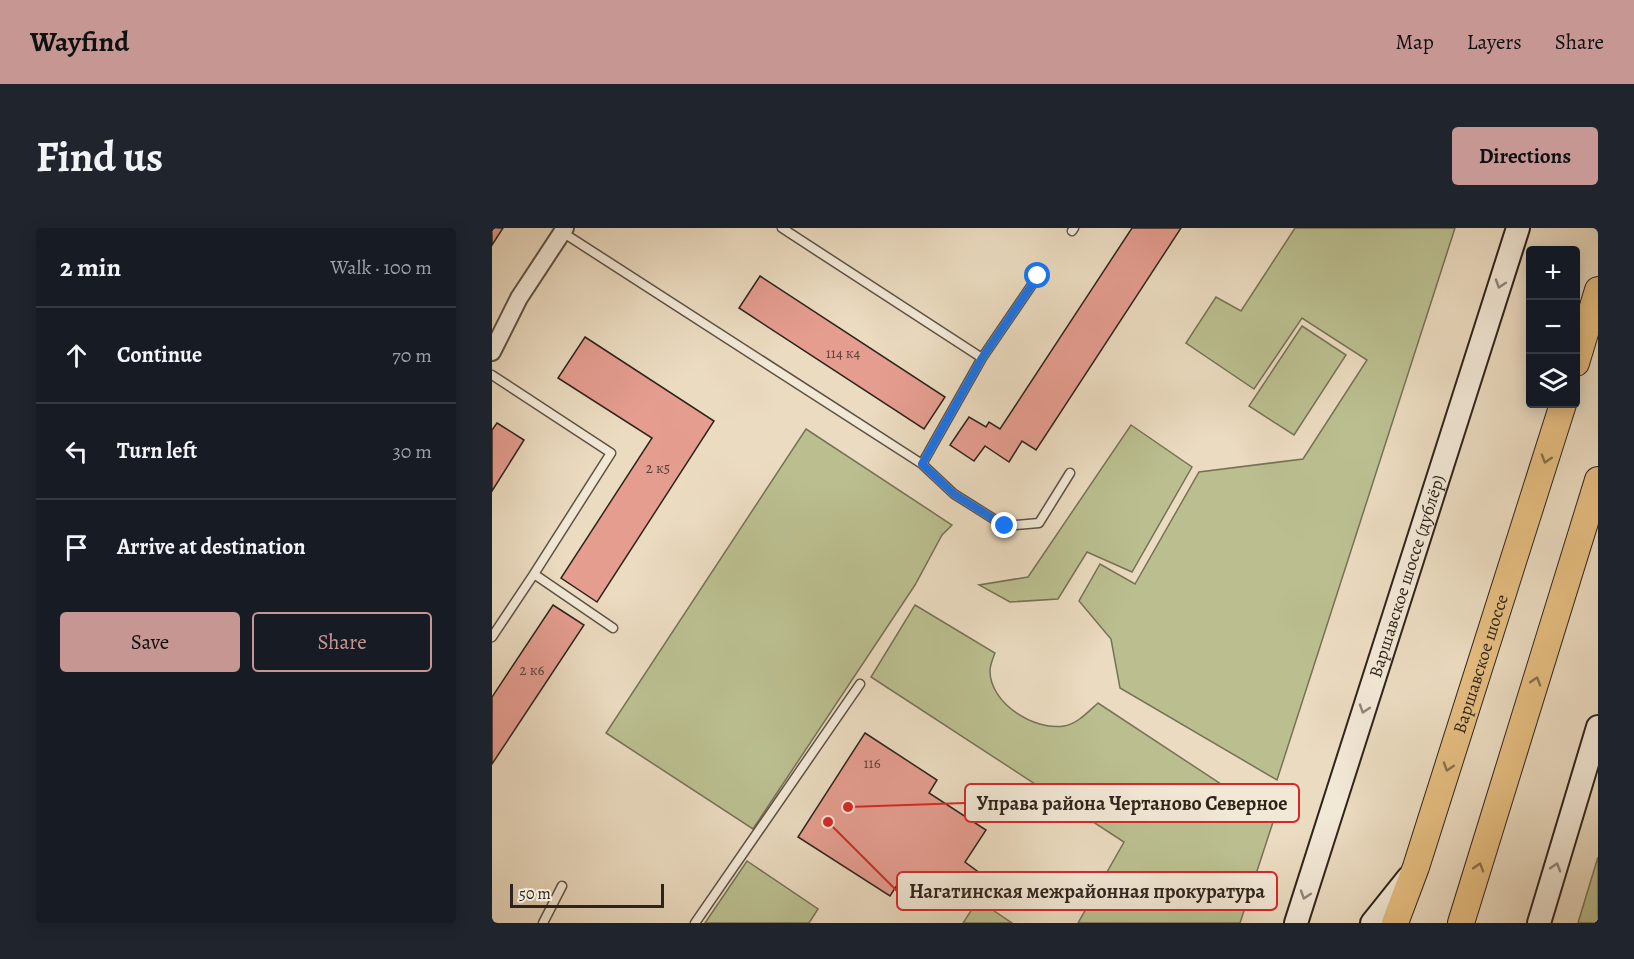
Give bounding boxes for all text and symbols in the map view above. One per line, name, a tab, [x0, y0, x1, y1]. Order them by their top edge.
text: Wayfind	[30, 23, 129, 61]
text: Map	[1395, 28, 1434, 56]
text: Layers	[1467, 28, 1522, 56]
text: Share	[1555, 28, 1604, 56]
button: Directions	[1452, 127, 1598, 185]
text: Find us	[36, 128, 163, 185]
map controls	[1526, 246, 1580, 408]
button: +	[1526, 246, 1580, 300]
text: 2 min	[60, 250, 121, 285]
text: Walk · 100 m	[330, 254, 432, 281]
route start	[1024, 262, 1050, 288]
one-way arrow	[1495, 278, 1507, 289]
button: −	[1526, 300, 1580, 354]
icon: ahead	[60, 339, 93, 372]
text: Continue	[117, 340, 202, 370]
text: 70 m	[392, 342, 432, 369]
house number: 114 к4	[826, 343, 861, 363]
button: layers	[1526, 354, 1580, 408]
icon: left	[60, 435, 93, 468]
text: Turn left	[117, 436, 197, 466]
text: 30 m	[392, 438, 432, 465]
one-way arrow	[1541, 453, 1553, 464]
house number: 2 к5	[646, 458, 670, 478]
street label: Варшавское шоссе (дублёр)	[1363, 472, 1450, 681]
route end	[991, 512, 1017, 538]
icon: arrive	[60, 531, 93, 564]
text: Arrive at destination	[117, 532, 306, 562]
street label: Варшавское шоссе	[1447, 591, 1514, 737]
button: Save	[60, 612, 240, 672]
button: Share	[252, 612, 432, 672]
house number: 2 к6	[520, 660, 544, 680]
one-way arrow	[1529, 676, 1541, 687]
one-way arrow	[1359, 704, 1371, 714]
house number: 116	[863, 753, 881, 773]
one-way arrow	[1443, 761, 1456, 772]
callout: Управа района Чертаново Северное	[965, 784, 1299, 822]
text: Управа района Чертаново Северное	[977, 790, 1287, 817]
one-way arrow	[1472, 862, 1484, 873]
one-way arrow	[1549, 862, 1561, 873]
callout: Нагатинская межрайонная прокуратура	[897, 872, 1277, 910]
text: Нагатинская межрайонная прокуратура	[909, 878, 1266, 905]
scale bar	[510, 881, 664, 908]
text: 50 m	[519, 883, 551, 905]
one-way arrow	[1299, 889, 1312, 900]

